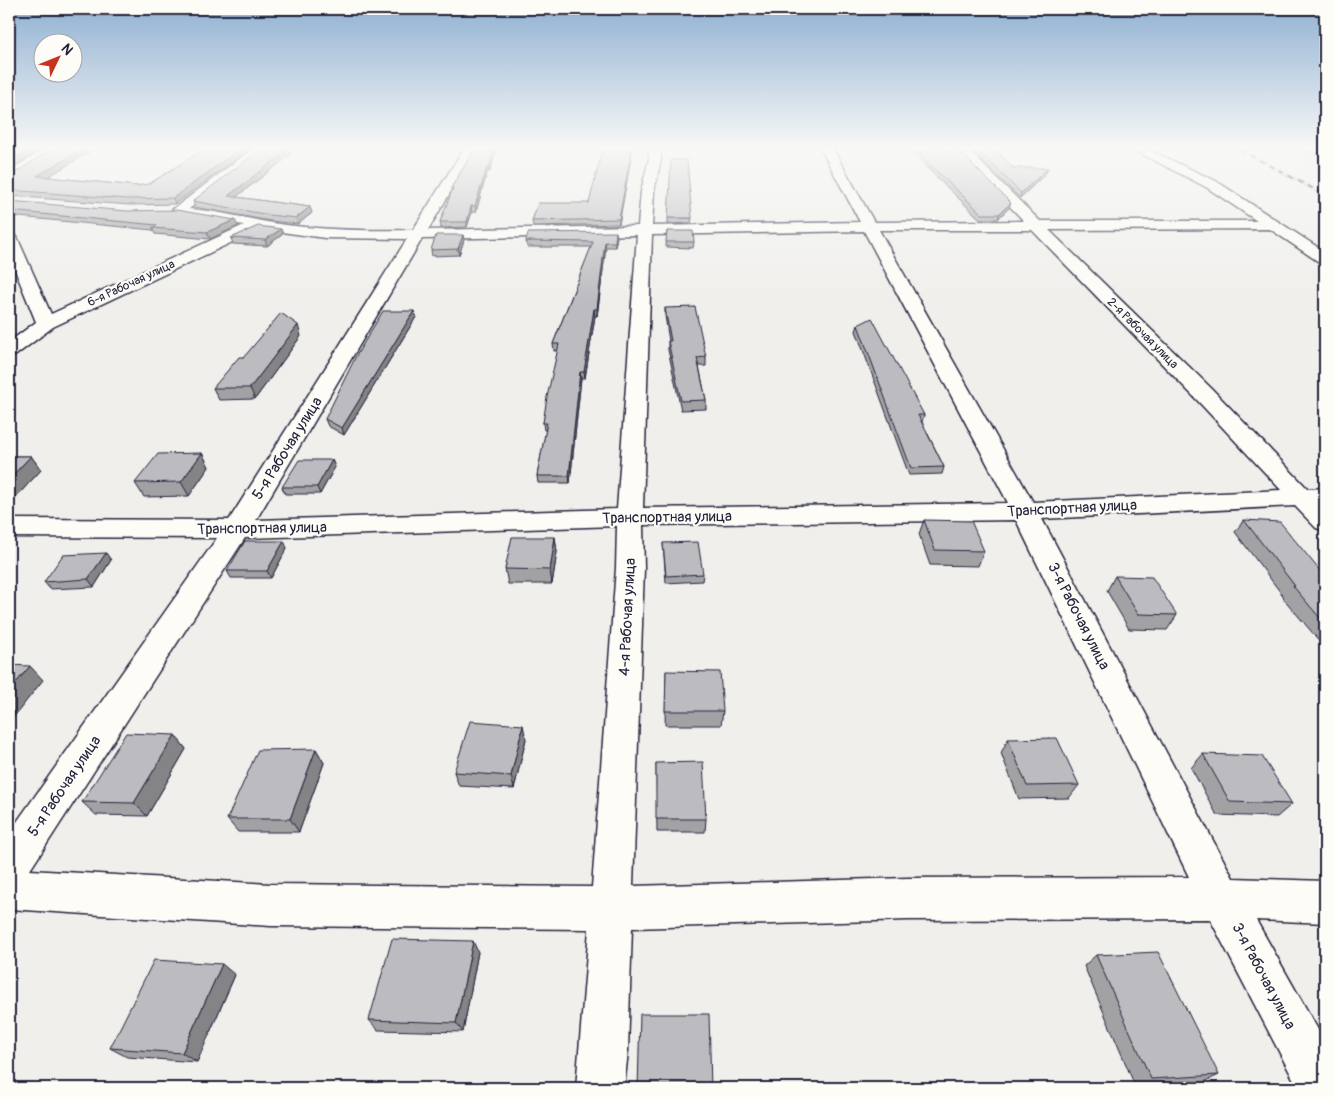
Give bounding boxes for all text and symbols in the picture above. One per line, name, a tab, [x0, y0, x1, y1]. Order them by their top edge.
north arrow	[32, 32, 82, 82]
text: N	[58, 40, 77, 59]
street label: 6-я Рабочая улица	[85, 256, 178, 310]
street label: 2-я Рабочая улица	[1104, 295, 1182, 372]
street label: 5-я Рабочая улица	[248, 393, 327, 503]
street label: Транспортная улица	[1007, 496, 1137, 521]
street label: Транспортная улица	[602, 507, 732, 528]
street label: Транспортная улица	[197, 518, 327, 539]
street label: 4-я Рабочая улица	[615, 557, 640, 677]
street label: 3-я Рабочая улица	[1043, 559, 1114, 673]
street label: 5-я Рабочая улица	[24, 732, 105, 840]
street label: 3-я Рабочая улица	[1227, 920, 1300, 1033]

